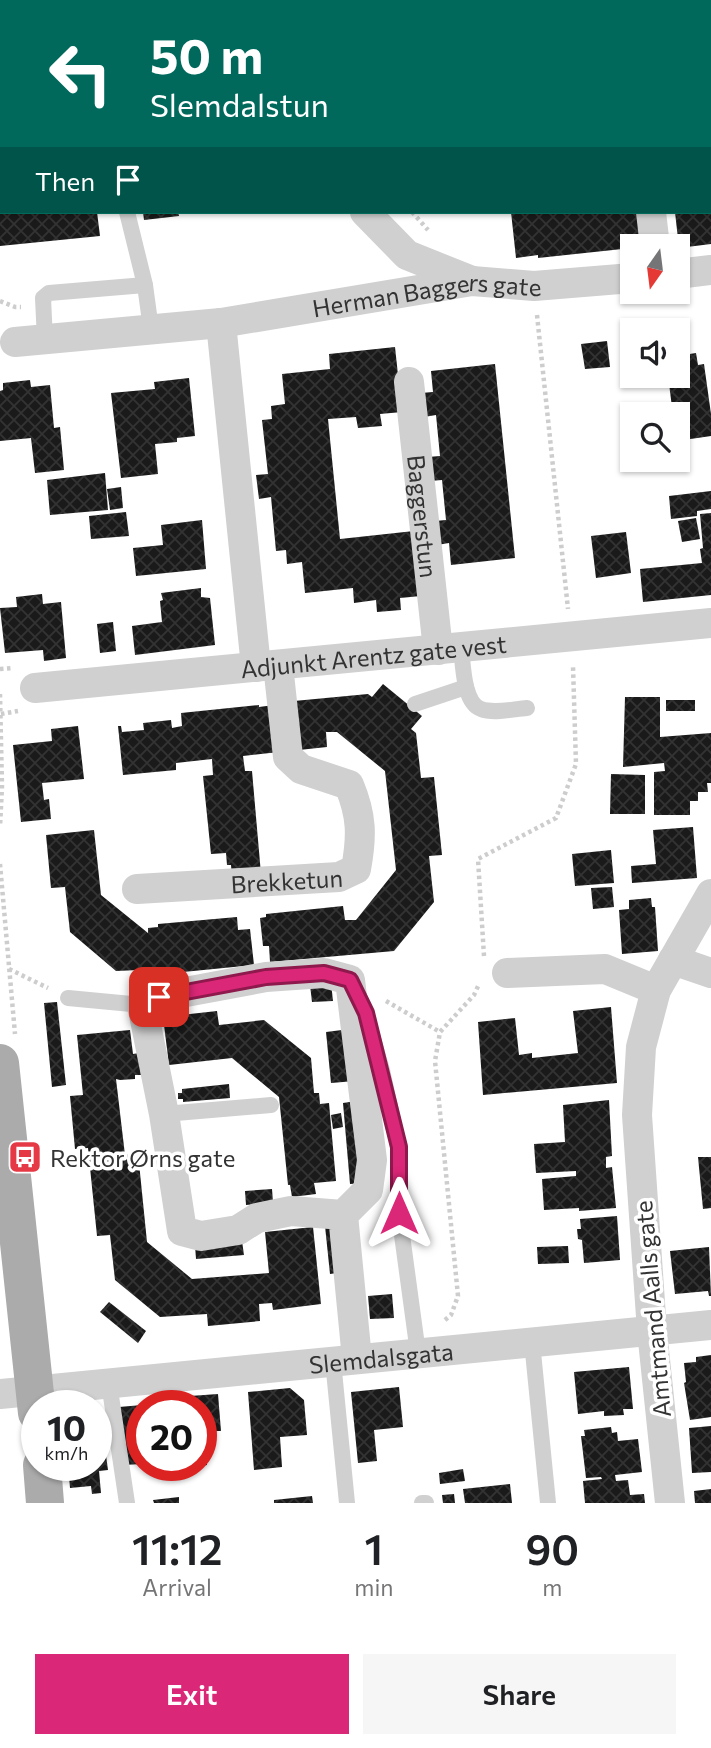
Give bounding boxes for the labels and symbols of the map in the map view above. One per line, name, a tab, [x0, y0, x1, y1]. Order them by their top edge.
north arrow	[620, 234, 690, 304]
street label: Herman Baggers gate	[310, 266, 542, 322]
street label: Baggerstun	[402, 453, 445, 579]
street label: Adjunkt Arentz gate vest	[239, 628, 508, 683]
street label: Brekketun	[230, 862, 344, 898]
pin	[129, 967, 189, 1027]
bus stop icon: Rektor Ørns gate	[6, 1138, 44, 1176]
place label: Rektor Ørns gate	[50, 1143, 235, 1172]
position arrow	[362, 1176, 436, 1250]
street label: Amtmand Aalls gate	[628, 1199, 676, 1419]
street label: Slemdalsgata	[308, 1336, 455, 1378]
speed limit sign: 20	[126, 1390, 217, 1481]

